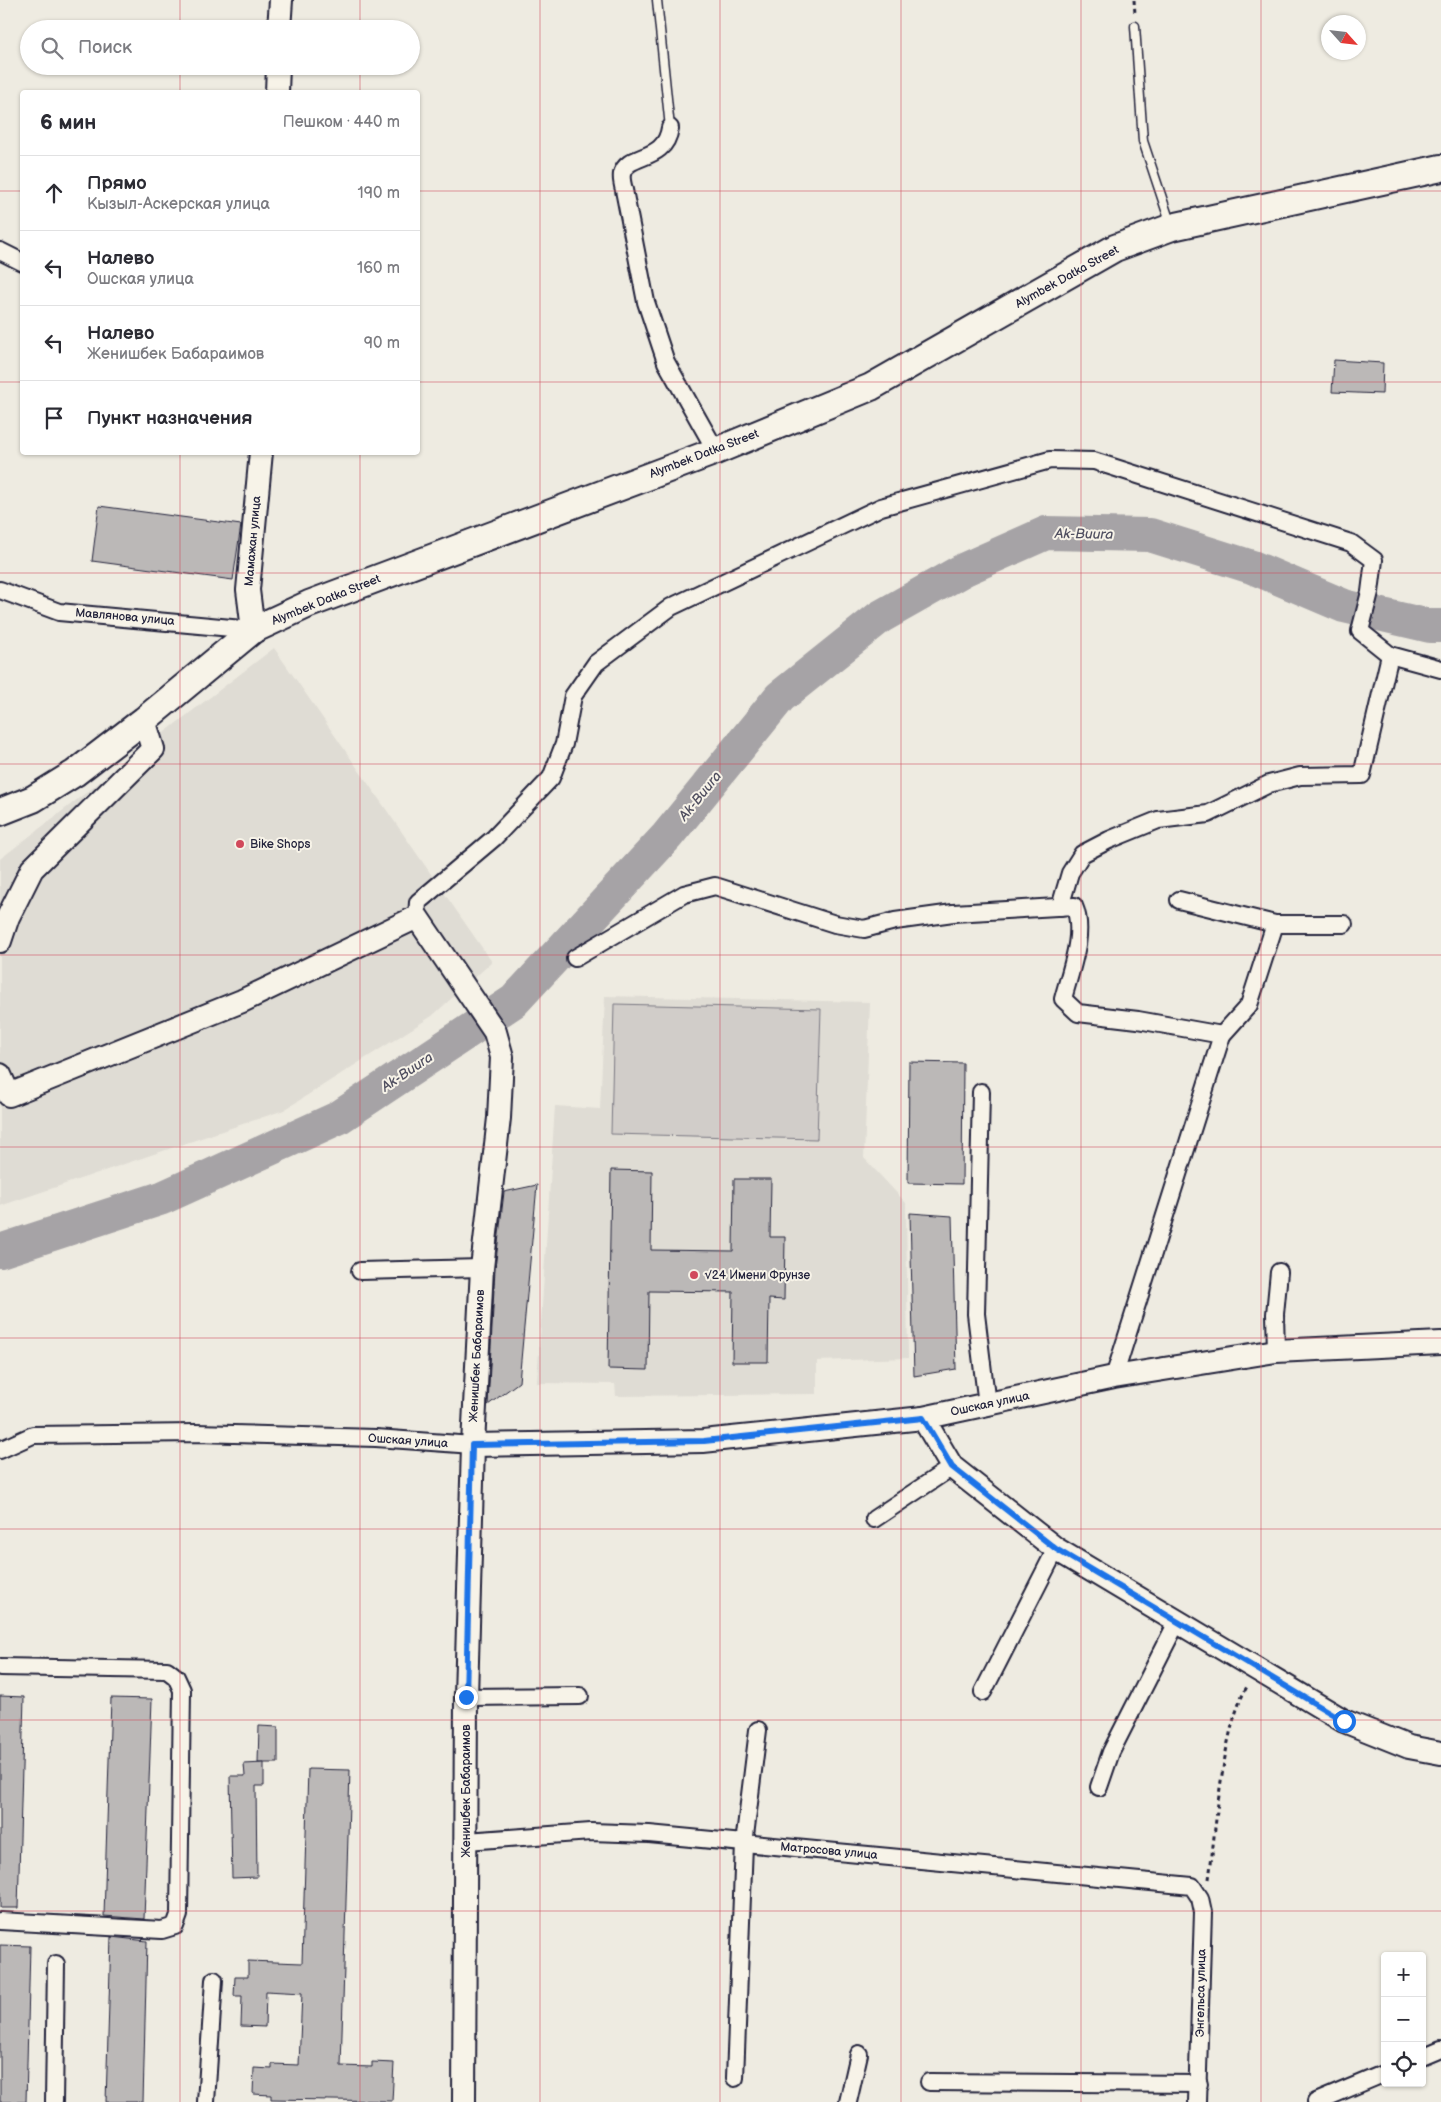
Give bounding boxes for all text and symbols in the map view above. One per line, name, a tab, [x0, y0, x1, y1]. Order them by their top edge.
north arrow	[1321, 15, 1366, 60]
search box	[20, 20, 420, 75]
icon: search	[38, 34, 66, 62]
text: Поиск	[78, 36, 132, 59]
text: 6 мин	[40, 110, 96, 135]
text: Пешком · 440 m	[283, 113, 400, 132]
text: Прямо	[87, 172, 147, 195]
icon: ahead	[40, 179, 68, 207]
text: 190 m	[358, 184, 400, 203]
text: Кызыл-Аскерская улица	[87, 195, 270, 214]
street label: Alymbek Datka Street	[1013, 242, 1122, 312]
text: Налево	[87, 247, 154, 270]
icon: left	[40, 254, 68, 282]
text: 160 m	[357, 259, 400, 278]
text: Ошская улица	[87, 270, 194, 289]
text: Налево	[87, 322, 154, 345]
icon: left	[40, 329, 68, 357]
text: 90 m	[364, 334, 400, 353]
text: Женишбек Бабараимов	[87, 345, 264, 364]
icon: arrive	[40, 404, 68, 432]
text: Пункт назначения	[87, 407, 252, 430]
street label: Alymbek Datka Street	[647, 426, 761, 482]
street label: Мамажан улица	[242, 495, 264, 587]
water label: Ak-Buura	[1054, 525, 1113, 543]
street label: Alymbek Datka Street	[269, 571, 383, 629]
street label: Мавлянова улица	[75, 605, 175, 629]
water label: Ak-Buura	[674, 768, 725, 825]
place label: Bike Shops	[250, 837, 310, 852]
marker: Bike Shops	[234, 838, 246, 850]
water label: Ak-Buura	[377, 1049, 436, 1096]
place label: √24 Имени Фрунзе	[704, 1268, 811, 1283]
marker: √24 Имени Фрунзе	[688, 1269, 700, 1281]
street label: Женишбек Бабараимов	[466, 1289, 488, 1423]
street label: Ошская улица	[949, 1388, 1031, 1420]
street label: Ошская улица	[367, 1431, 449, 1451]
route end	[455, 1686, 478, 1709]
route start	[1333, 1710, 1356, 1733]
street label: Женишбек Бабараимов	[459, 1724, 474, 1857]
street label: Матросова улица	[780, 1839, 878, 1863]
street label: Энгельса улица	[1193, 1949, 1209, 2037]
map controls	[1381, 1952, 1426, 2087]
button: +	[1381, 1952, 1426, 1997]
button: −	[1381, 1997, 1426, 2042]
button: locate	[1381, 2042, 1426, 2087]

